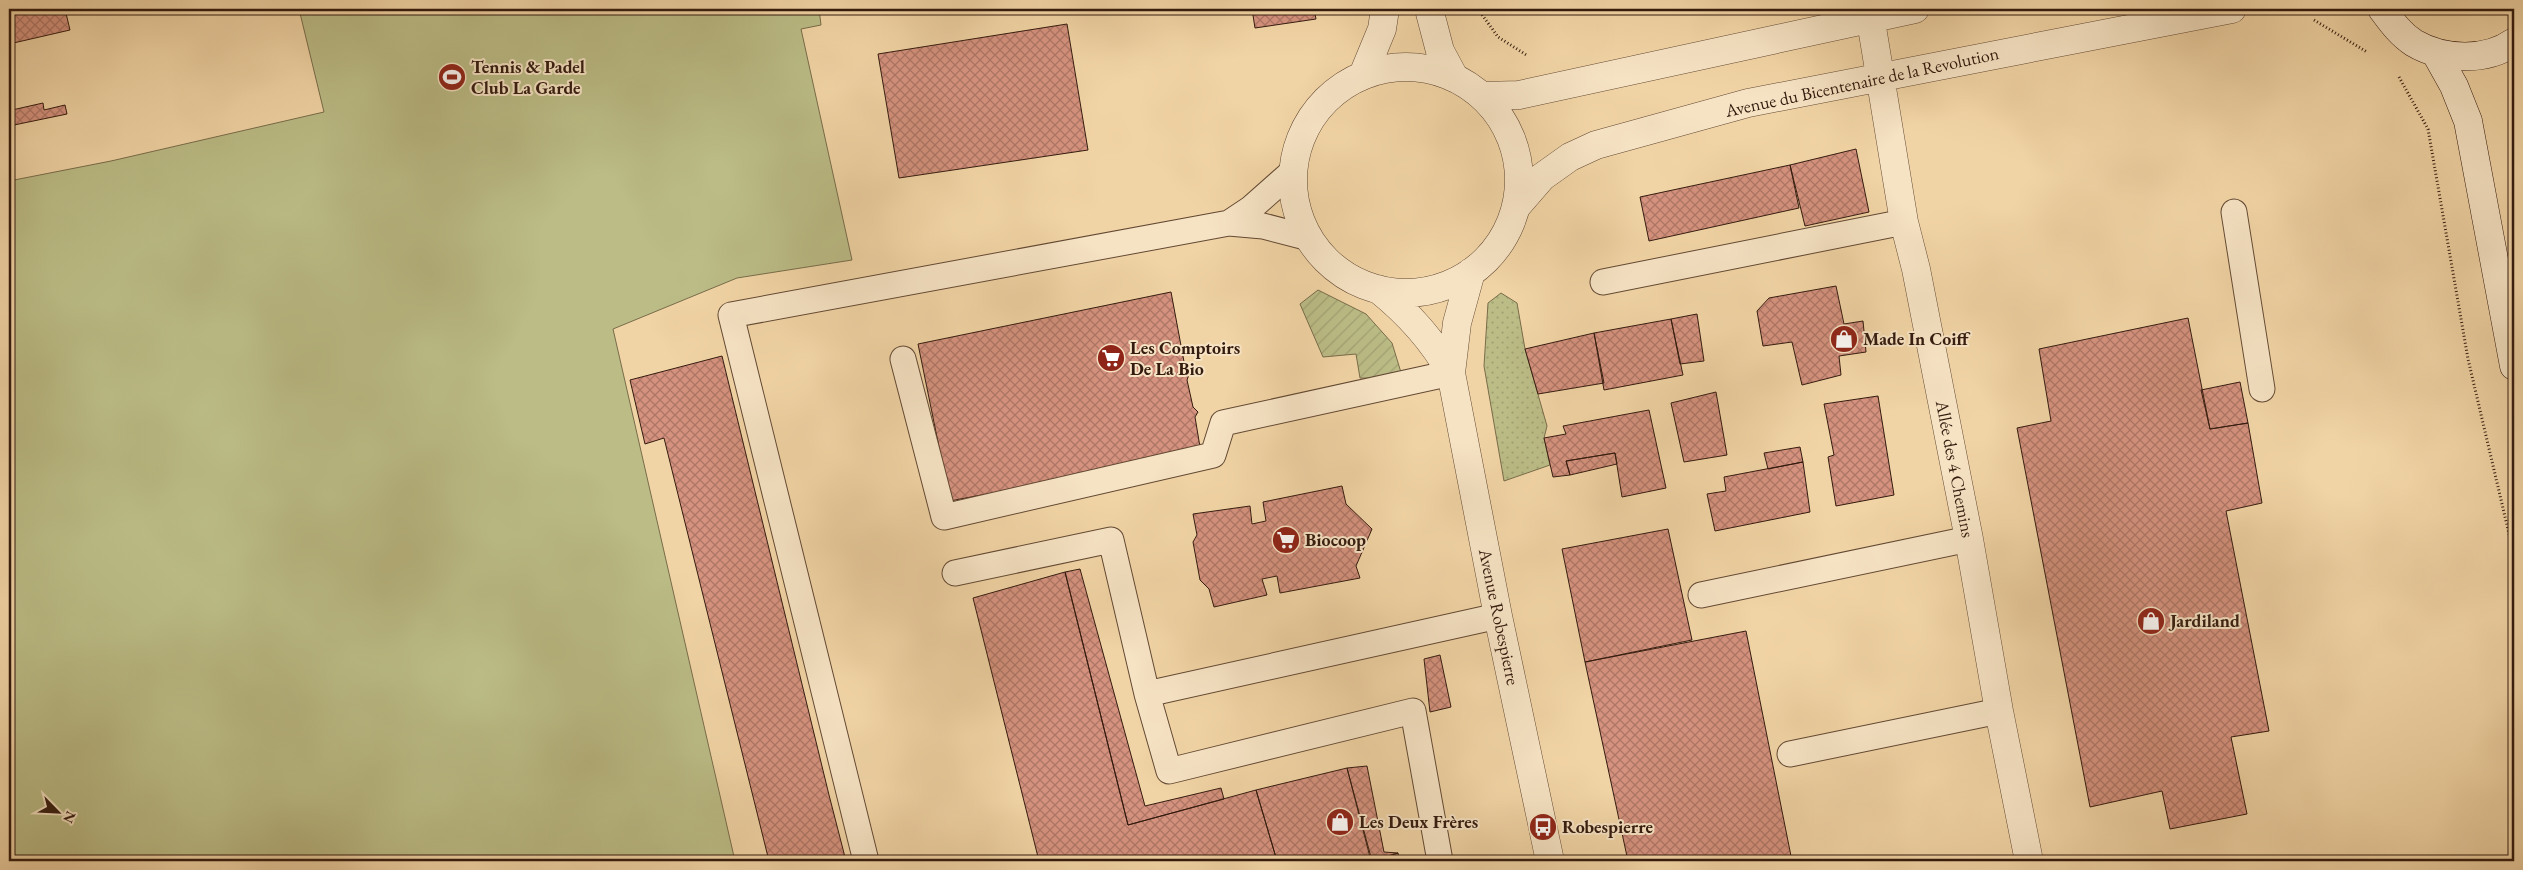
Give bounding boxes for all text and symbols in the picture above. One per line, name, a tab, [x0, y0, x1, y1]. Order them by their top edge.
street label: Avenue du Bicentenaire de la Revolution	[1722, 41, 2001, 122]
place label: Tennis & Padel Club La Garde	[471, 55, 585, 99]
sports icon: Tennis & Padel Club La Garde	[437, 62, 467, 92]
shop icon: Made In Coiff	[1829, 324, 1859, 354]
place label: Made In Coiff	[1863, 327, 1971, 350]
place label: Les Comptoirs De La Bio	[1130, 336, 1240, 380]
supermarket icon: Les Comptoirs De La Bio	[1096, 343, 1126, 373]
street label: Allée des 4 Chemins	[1931, 397, 1980, 540]
supermarket icon: Biocoop	[1271, 525, 1301, 555]
place label: Biocoop	[1305, 528, 1366, 551]
street label: Avenue Robespierre	[1474, 546, 1525, 687]
shop icon: Jardiland	[2136, 606, 2166, 636]
place label: Jardiland	[2168, 609, 2240, 632]
north arrow	[32, 788, 82, 838]
shop icon: Les Deux Frères	[1325, 807, 1355, 837]
text: N	[59, 808, 80, 827]
place label: Les Deux Frères	[1359, 810, 1478, 833]
bus stop icon: Robespierre	[1528, 812, 1558, 842]
place label: Robespierre	[1562, 815, 1653, 838]

